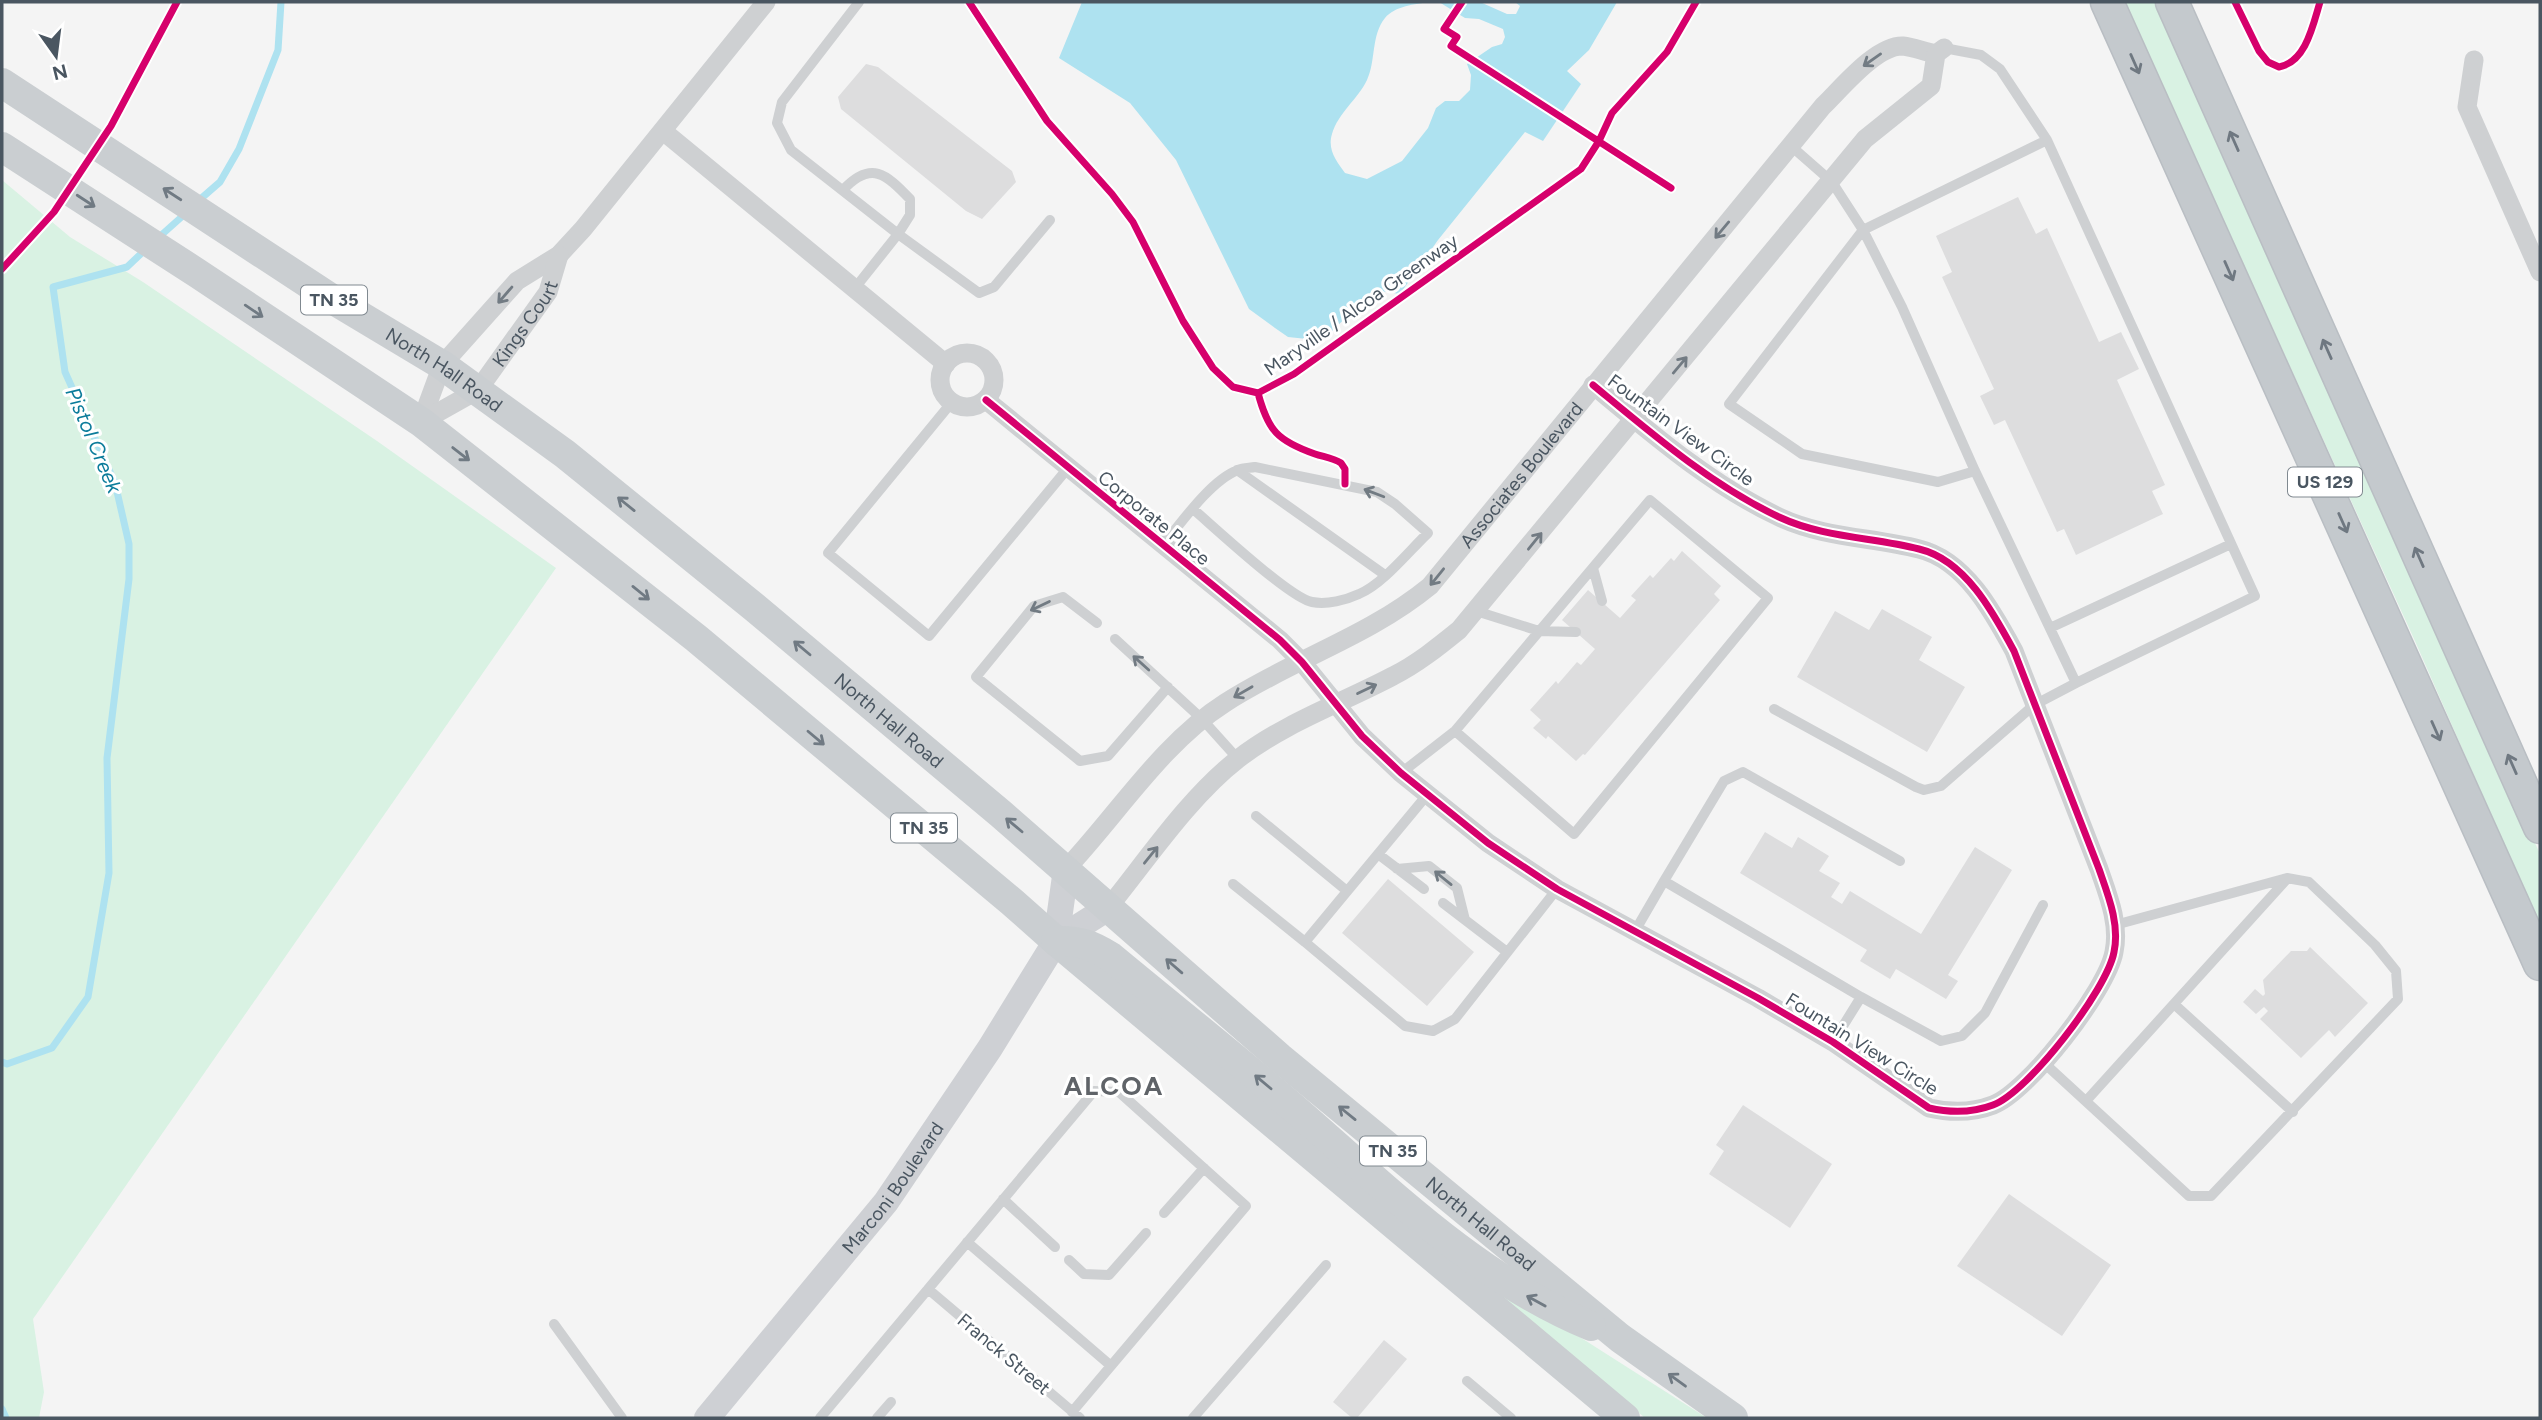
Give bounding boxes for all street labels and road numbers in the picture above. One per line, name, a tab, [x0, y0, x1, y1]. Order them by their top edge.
street label: Maryville / Alcoa Greenway	[1260, 229, 1462, 381]
street label: Kings Court	[487, 278, 562, 371]
road number: TN 35	[301, 286, 367, 314]
street label: North Hall Road	[382, 322, 507, 417]
street label: Fountain View Circle	[1603, 369, 1759, 491]
street label: Associates Boulevard	[1455, 397, 1588, 552]
street label: Corporate Place	[1093, 466, 1215, 570]
road number: US 129	[2288, 468, 2362, 496]
street label: North Hall Road	[830, 668, 948, 773]
road number: TN 35	[891, 814, 957, 842]
street label: Fountain View Circle	[1781, 988, 1943, 1100]
street label: Marconi Boulevard	[837, 1117, 948, 1258]
road number: TN 35	[1360, 1136, 1426, 1166]
street label: North Hall Road	[1421, 1172, 1541, 1276]
street label: Franck Street	[953, 1308, 1055, 1400]

